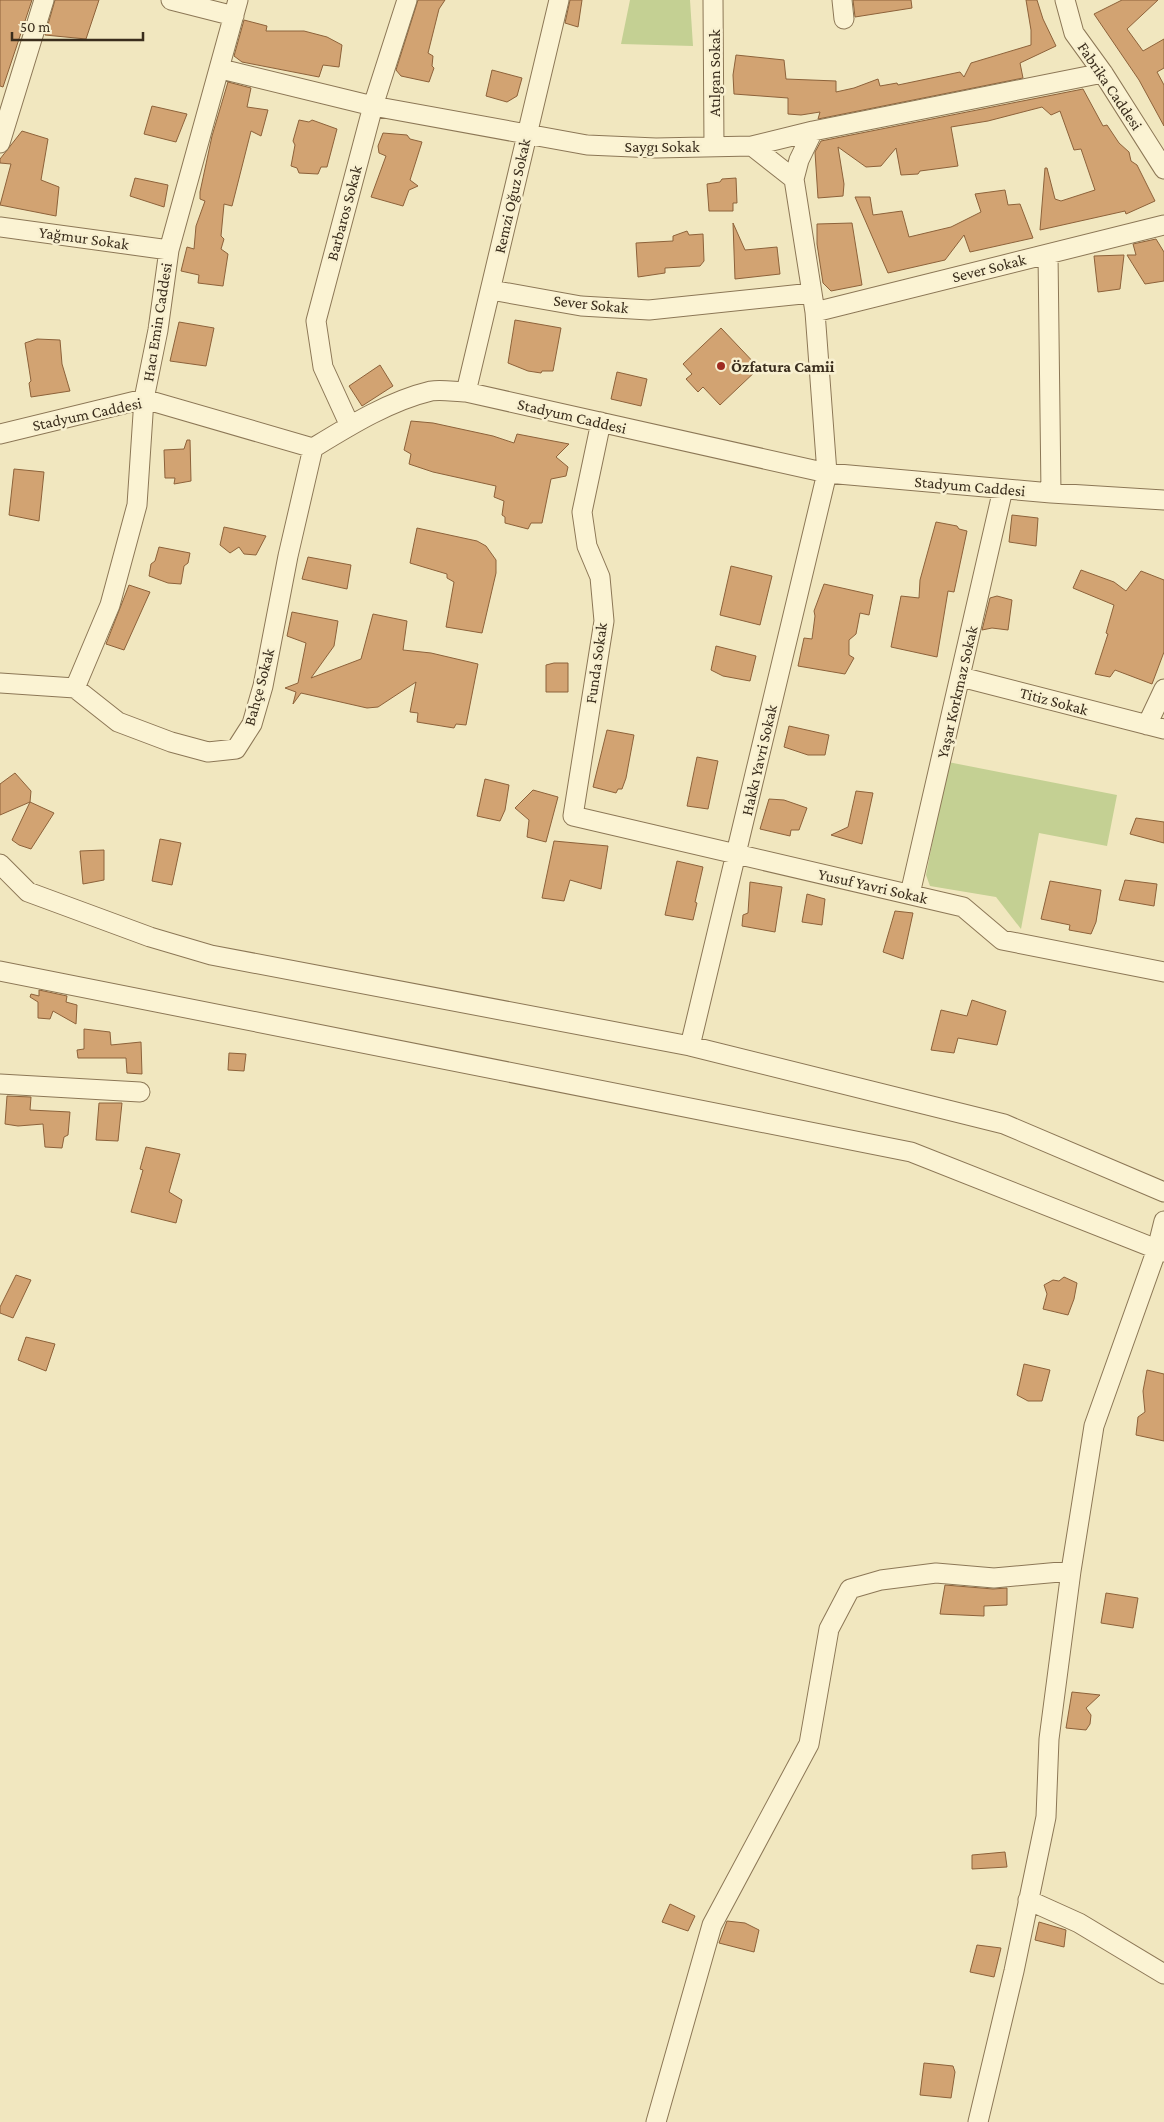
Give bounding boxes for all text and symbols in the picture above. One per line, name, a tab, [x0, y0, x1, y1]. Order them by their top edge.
scale bar	[12, 10, 144, 42]
text: 50 m	[20, 19, 50, 35]
street label: Atılgan Sokak	[706, 29, 724, 117]
street label: Fabrika Caddesi	[1074, 39, 1146, 133]
street label: Remzi Oğuz Sokak	[491, 137, 535, 255]
street label: Saygı Sokak	[624, 138, 700, 156]
street label: Barbaros Sokak	[323, 163, 365, 263]
street label: Yağmur Sokak	[38, 223, 130, 254]
street label: Sever Sokak	[950, 251, 1028, 285]
street label: Hacı Emin Caddesi	[139, 261, 175, 383]
street label: Sever Sokak	[553, 292, 630, 316]
place label: Özfatura Camii	[731, 358, 835, 375]
marker: Özfatura Camii	[715, 360, 727, 372]
street label: Stadyum Caddesi	[31, 394, 143, 435]
street label: Stadyum Caddesi	[516, 395, 628, 438]
street label: Stadyum Caddesi	[914, 473, 1026, 500]
street label: Funda Sokak	[582, 621, 610, 705]
street label: Yaşar Korkmaz Sokak	[933, 624, 982, 760]
street label: Bahçe Sokak	[241, 646, 279, 728]
street label: Titiz Sokak	[1018, 684, 1090, 718]
street label: Hakkı Yavri Sokak	[738, 702, 780, 817]
street label: Yusuf Yavri Sokak	[817, 865, 930, 907]

